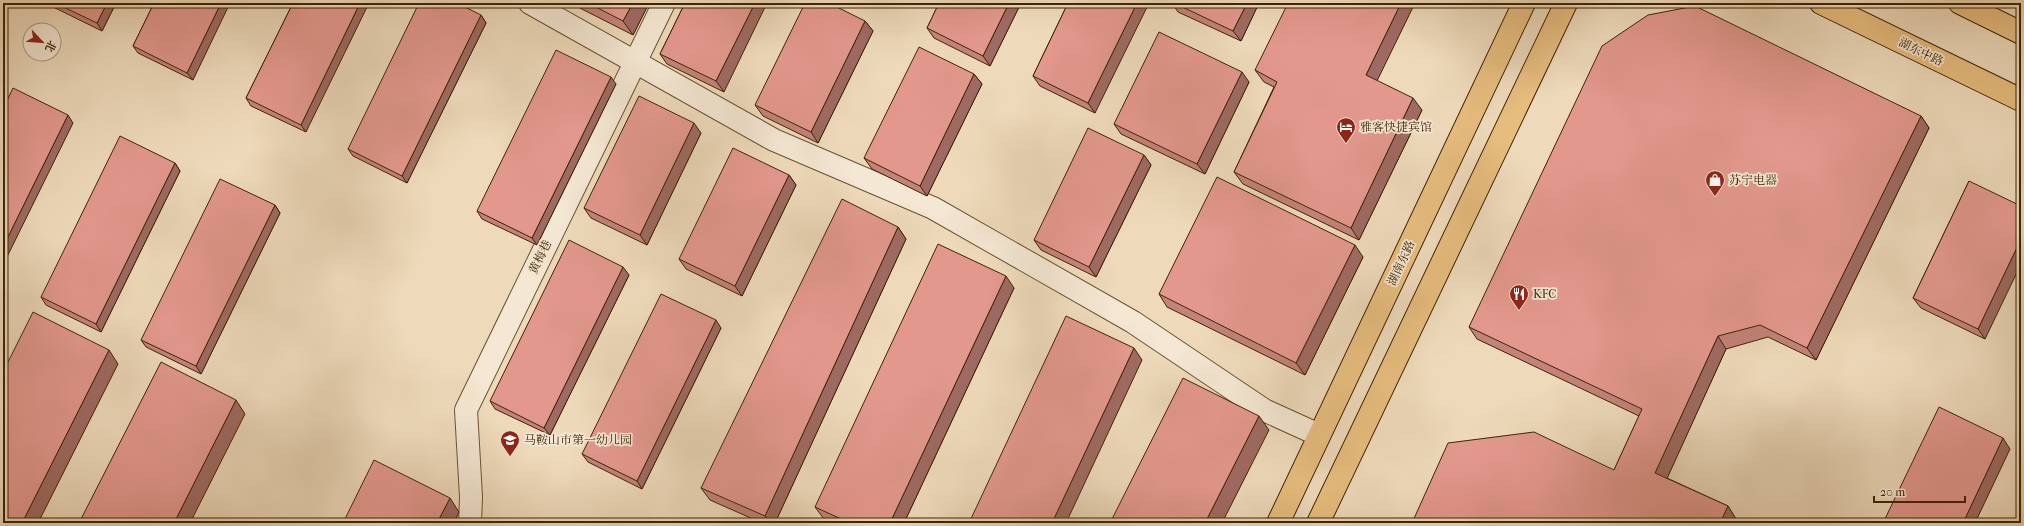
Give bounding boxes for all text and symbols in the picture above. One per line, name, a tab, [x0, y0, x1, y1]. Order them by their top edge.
north arrow	[22, 22, 62, 62]
street label: 湖东中路	[1896, 35, 1946, 69]
text: 北	[42, 38, 59, 54]
hotel icon: 雅客快捷宾馆	[1335, 116, 1357, 144]
place label: 雅客快捷宾馆	[1360, 120, 1432, 134]
shop icon: 苏宁电器	[1704, 169, 1726, 197]
place label: 苏宁电器	[1729, 173, 1777, 187]
street label: 黄梅巷	[526, 238, 554, 276]
street label: 湖南东路	[1385, 238, 1417, 288]
restaurant icon: KFC	[1508, 283, 1530, 311]
place label: KFC	[1533, 287, 1556, 301]
school or university icon: 马鞍山市第一幼儿园	[499, 429, 521, 457]
place label: 马鞍山市第一幼儿园	[524, 433, 632, 447]
scale bar	[1874, 478, 1965, 504]
text: 20 m	[1880, 485, 1905, 499]

